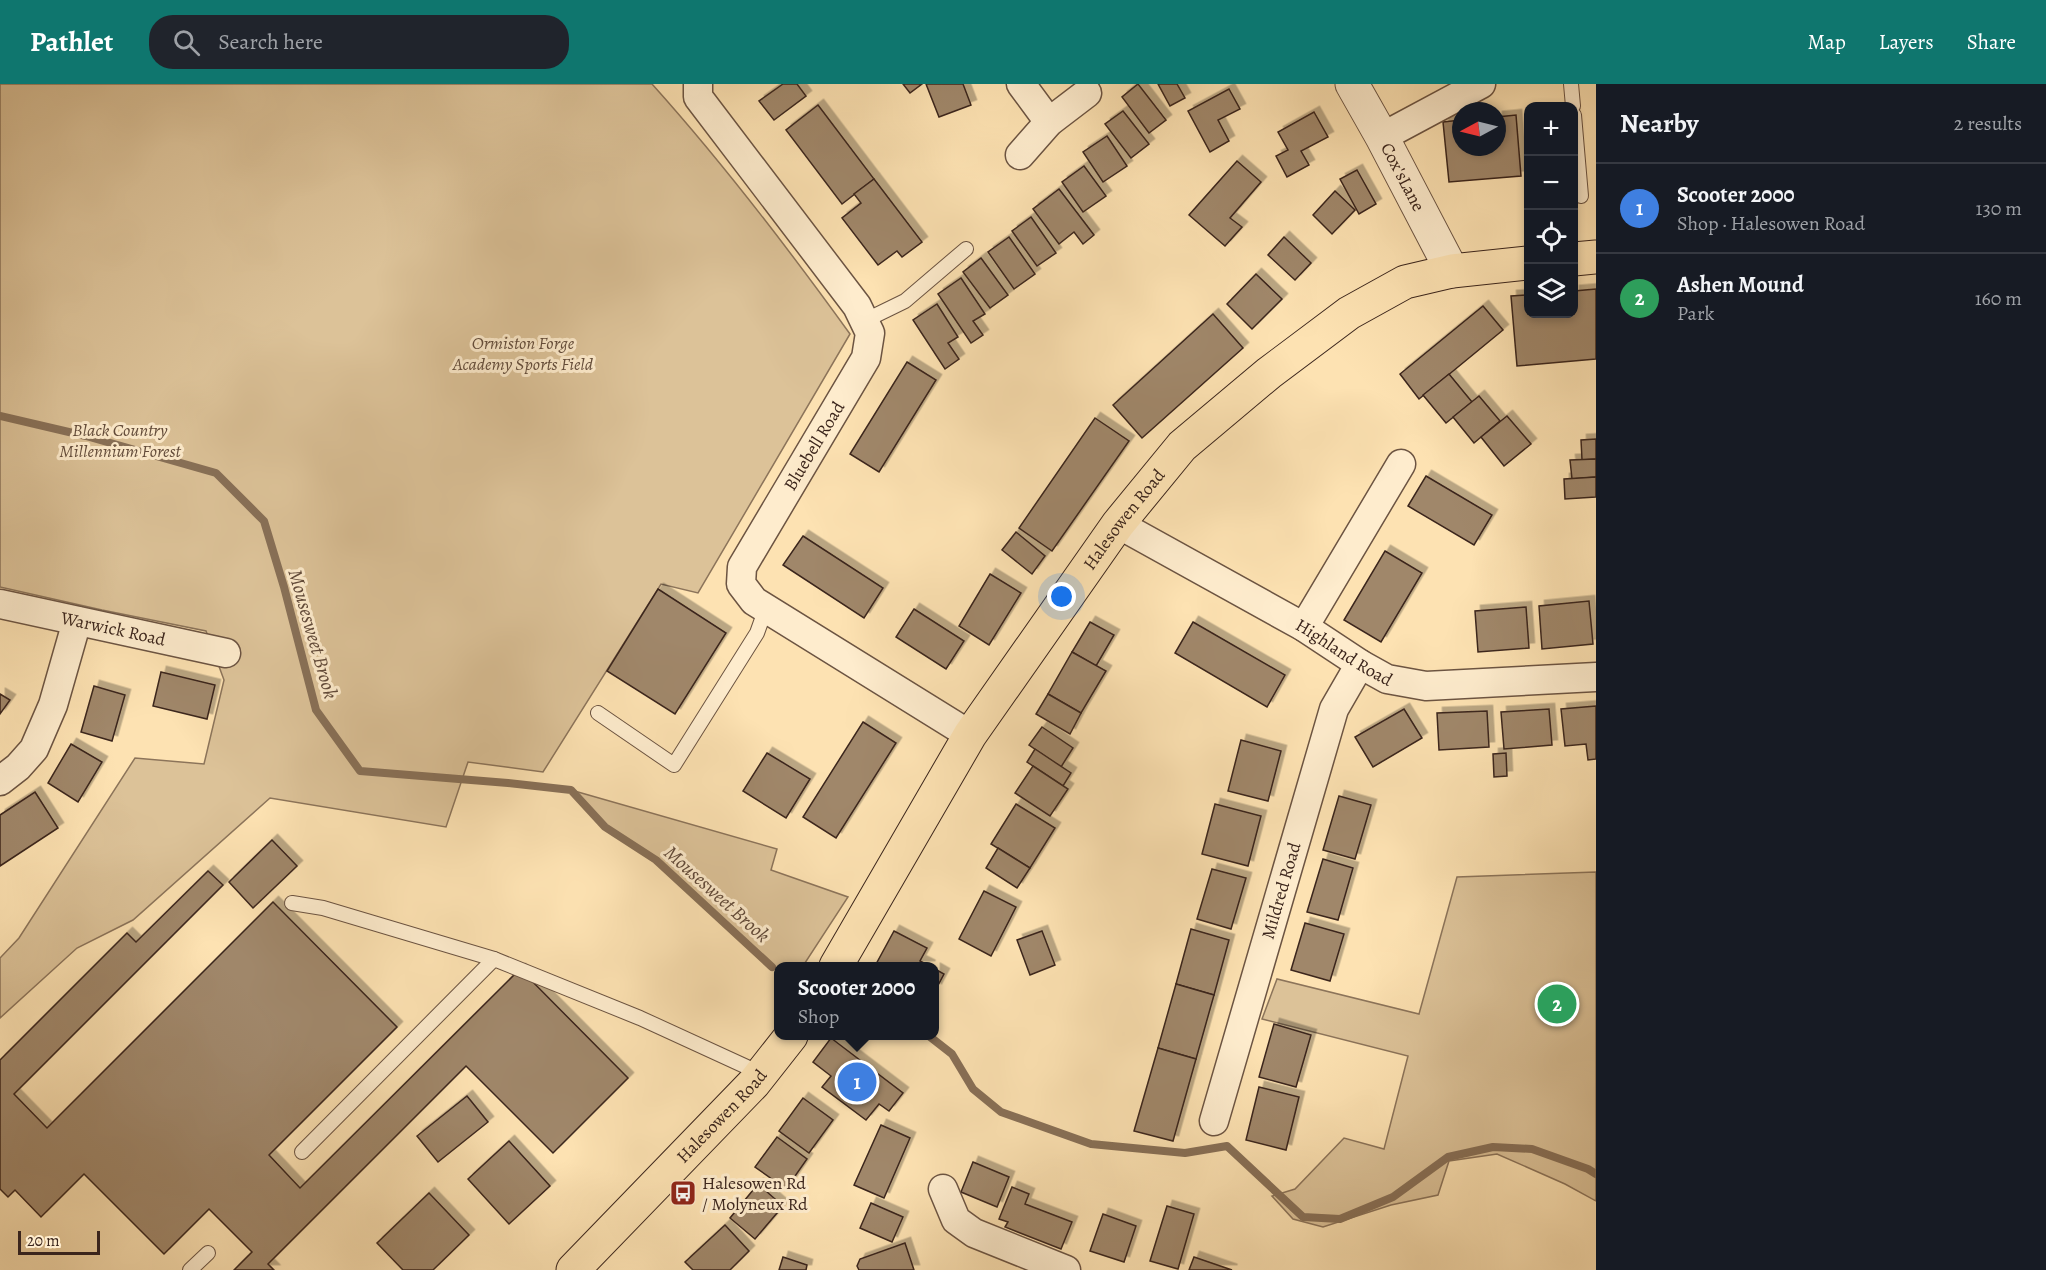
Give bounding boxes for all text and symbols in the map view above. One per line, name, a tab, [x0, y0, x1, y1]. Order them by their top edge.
search box	[149, 15, 569, 69]
text: Pathlet	[30, 23, 113, 61]
icon: search	[170, 26, 203, 59]
text: Search here	[218, 27, 323, 57]
text: Map	[1807, 28, 1846, 56]
text: Layers	[1879, 28, 1934, 56]
text: Share	[1967, 28, 2016, 56]
north arrow	[1452, 102, 1506, 156]
map controls	[1524, 102, 1578, 318]
button: +	[1524, 102, 1578, 156]
text: Nearby	[1620, 106, 1699, 141]
text: 2 results	[1954, 110, 2022, 137]
street label: Cox'sLane	[1375, 139, 1431, 215]
button: −	[1524, 156, 1578, 210]
text: Scooter 2000	[1677, 180, 1795, 210]
text: 1	[1636, 195, 1643, 222]
text: 130 m	[1976, 195, 2022, 222]
button: locate	[1524, 210, 1578, 264]
text: Shop · Halesowen Road	[1677, 210, 1865, 237]
button: layers	[1524, 264, 1578, 318]
text: Ashen Mound	[1677, 270, 1804, 300]
text: 2	[1635, 285, 1644, 312]
text: 160 m	[1975, 285, 2022, 312]
text: Park	[1677, 300, 1715, 327]
park label: Ormiston Forge Academy Sports Field	[452, 331, 594, 376]
street label: Bluebell Road	[778, 397, 850, 495]
park label: Black Country Millennium Forest	[59, 418, 182, 463]
street label: Halesowen Road	[1077, 464, 1171, 575]
water label: Mousesweet Brook	[282, 566, 344, 702]
your location	[1047, 582, 1076, 611]
street label: Warwick Road	[58, 605, 168, 652]
street label: Highland Road	[1291, 613, 1397, 692]
water label: Mousesweet Brook	[658, 839, 776, 949]
street label: Mildred Road	[1256, 839, 1307, 942]
popup	[774, 962, 939, 1040]
text: Scooter 2000	[798, 973, 915, 1003]
pin: 2	[1538, 982, 1576, 1026]
text: Shop	[798, 1003, 839, 1030]
pin: 1	[838, 1060, 876, 1104]
street label: Halesowen Road	[671, 1064, 773, 1168]
place label: Halesowen Rd / Molyneux Rd	[702, 1171, 808, 1216]
bus stop icon: Halesowen Rd / Molyneux Rd	[668, 1178, 698, 1208]
scale bar	[18, 1228, 100, 1256]
text: 20 m	[27, 1230, 60, 1252]

